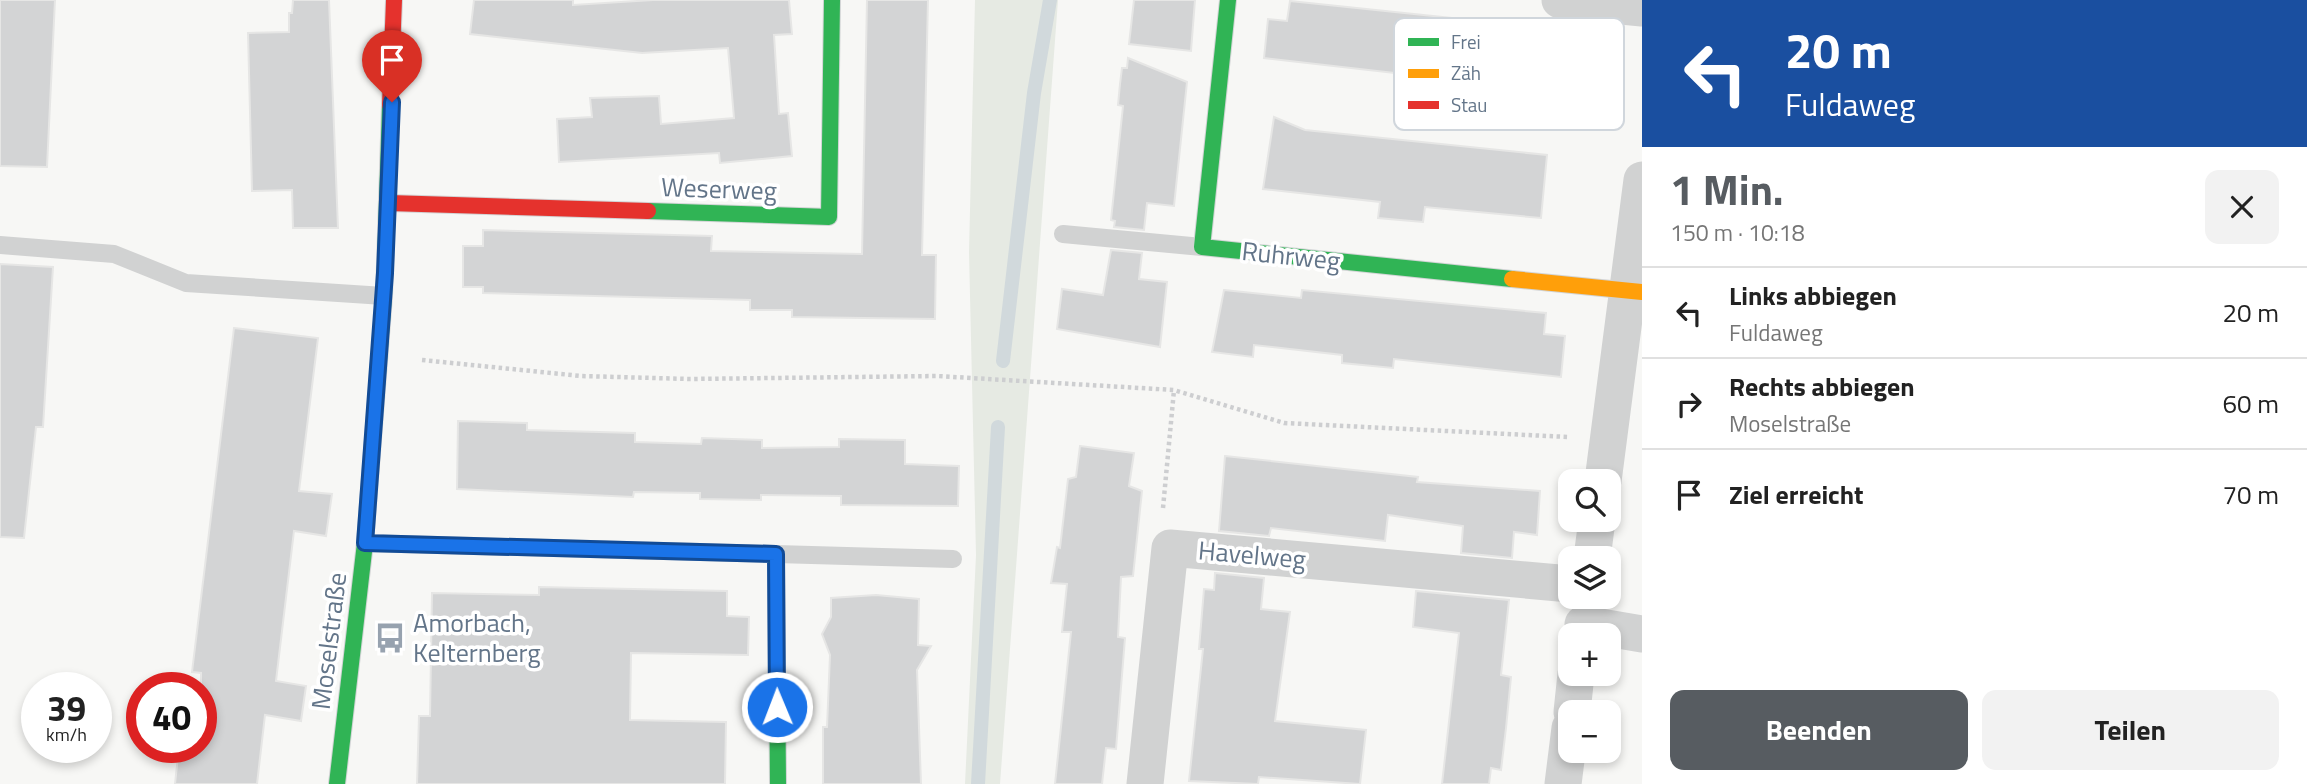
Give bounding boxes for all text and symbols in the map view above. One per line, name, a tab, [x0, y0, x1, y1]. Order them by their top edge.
text: 20 m	[1785, 12, 1892, 87]
legend	[1394, 18, 1624, 130]
text: Frei	[1451, 27, 1481, 56]
icon: left	[1670, 28, 1761, 119]
pin	[362, 30, 422, 102]
icon: arrive	[373, 41, 411, 79]
text: Zäh	[1451, 58, 1481, 87]
text: Fuldaweg	[1785, 80, 1915, 128]
text: Stau	[1451, 90, 1487, 119]
text: 1 Min.	[1670, 157, 1784, 221]
street label: Weserweg	[660, 167, 778, 210]
button: close	[2205, 170, 2279, 244]
text: 150 m · 10:18	[1670, 215, 1805, 250]
street label: Ruhrweg	[1240, 231, 1342, 280]
text: Links abbiegen	[1729, 276, 1897, 315]
text: 20 m	[2222, 293, 2279, 332]
icon: left	[1670, 294, 1708, 332]
text: Fuldaweg	[1729, 315, 1823, 350]
text: Rechts abbiegen	[1729, 367, 1915, 406]
text: 60 m	[2222, 384, 2279, 423]
icon: right	[1670, 385, 1708, 423]
text: Moselstraße	[1729, 406, 1851, 441]
map controls	[1558, 469, 1621, 763]
button: search	[1558, 469, 1621, 532]
text: Ziel erreicht	[1729, 475, 1864, 514]
text: 70 m	[2222, 475, 2279, 514]
icon: arrive	[1670, 476, 1708, 514]
street label: Havelweg	[1197, 530, 1308, 579]
button: layers	[1558, 546, 1621, 609]
street label: Moselstraße	[301, 570, 356, 712]
place label: Amorbach, Kelternberg	[413, 603, 541, 672]
bus stop icon: Amorbach, Kelternberg	[373, 621, 407, 655]
button: +	[1558, 623, 1621, 686]
position arrow	[740, 670, 814, 744]
speed limit sign: 40	[126, 672, 217, 763]
text: 39	[47, 681, 86, 735]
button: Beenden	[1670, 690, 1968, 770]
button: Teilen	[1982, 690, 2279, 770]
button: −	[1558, 700, 1621, 763]
text: km/h	[46, 721, 87, 748]

